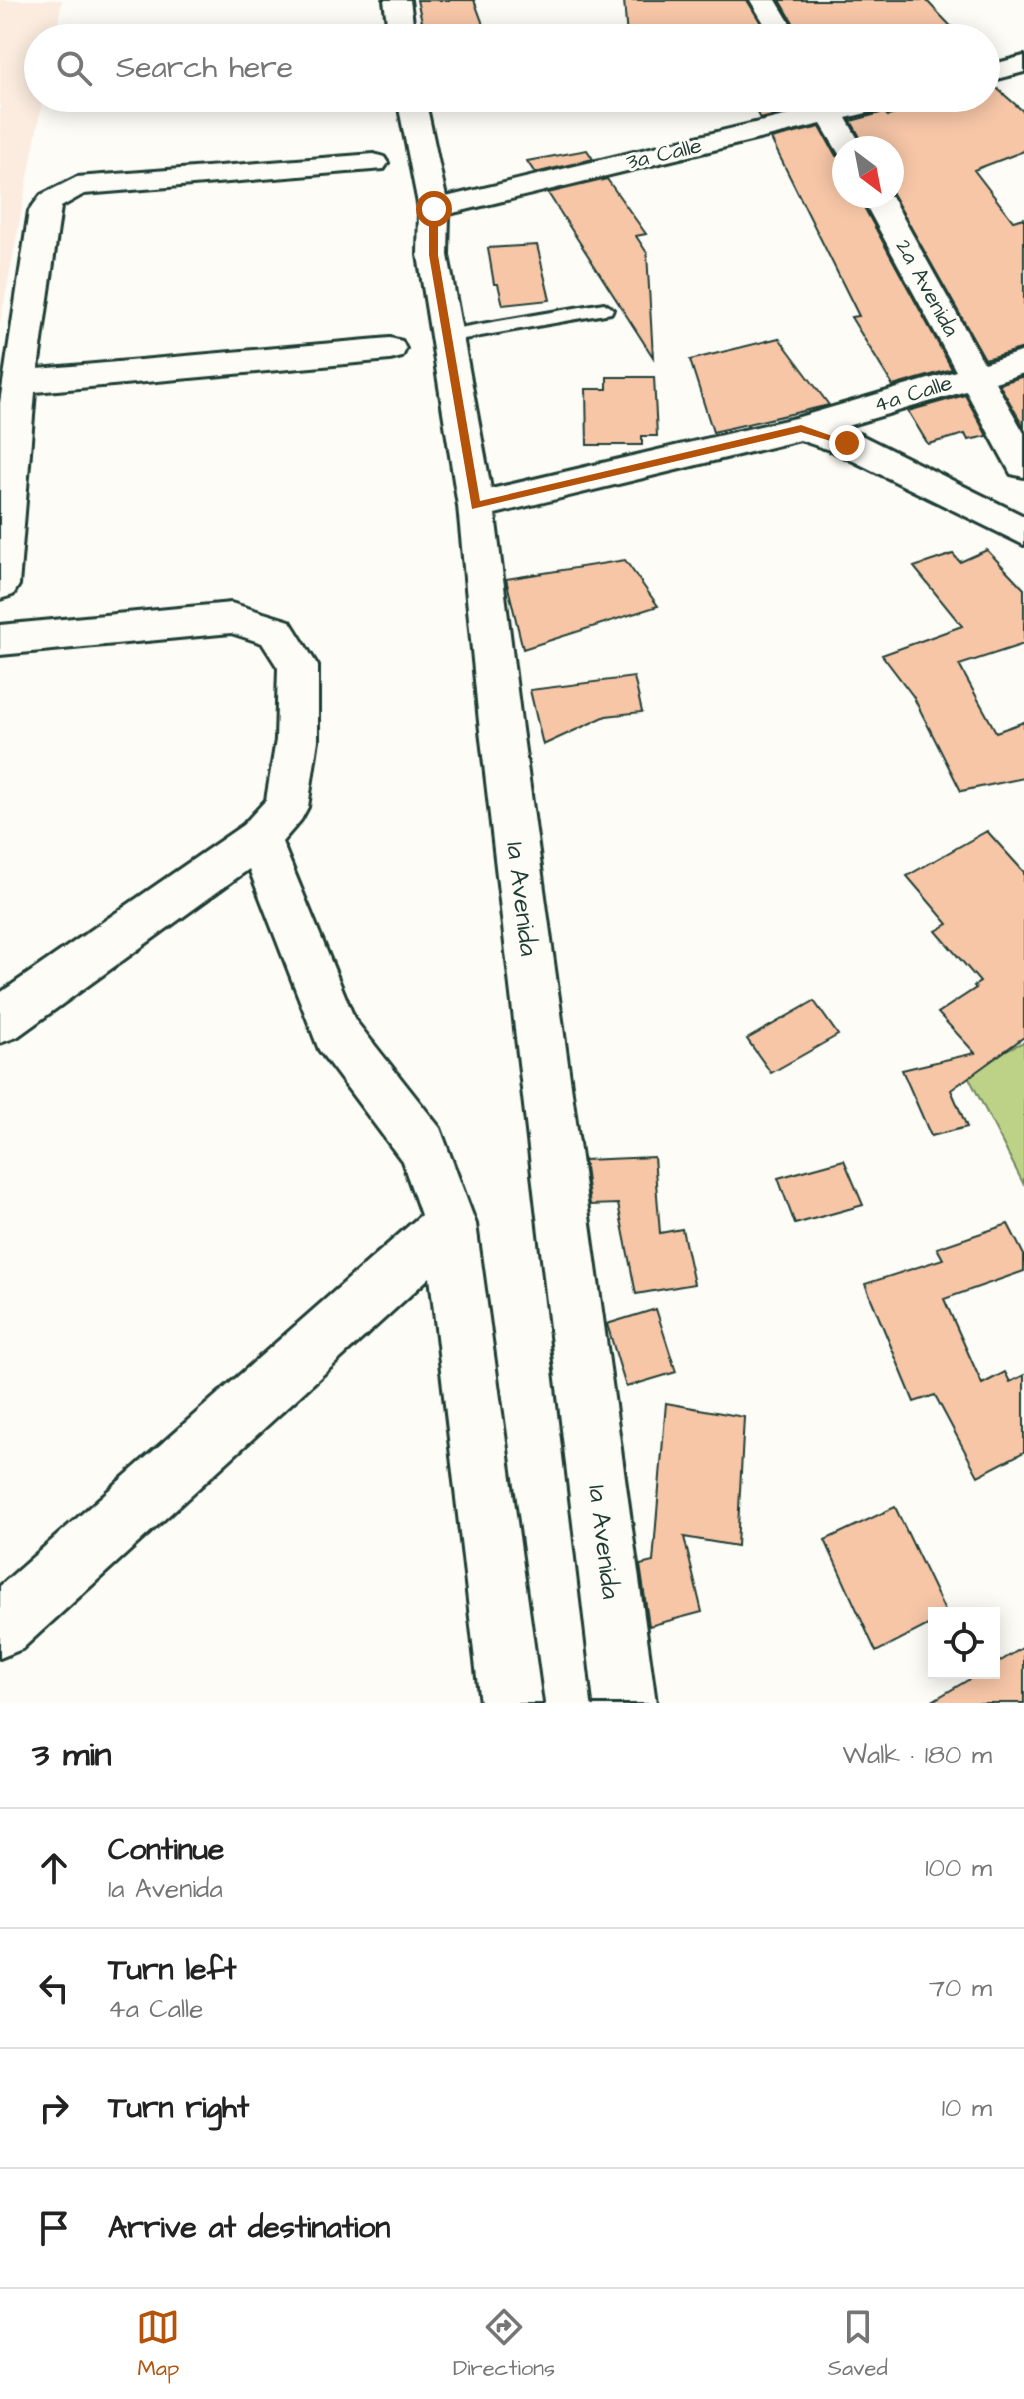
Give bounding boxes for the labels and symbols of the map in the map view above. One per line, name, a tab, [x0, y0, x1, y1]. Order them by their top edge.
street label: 3a Calle	[623, 130, 705, 178]
north arrow	[832, 136, 904, 208]
route start	[416, 191, 452, 227]
street label: 2a Avenida	[888, 234, 966, 342]
street label: 4a Calle	[870, 367, 956, 421]
route end	[829, 425, 865, 461]
street label: 1a Avenida	[497, 840, 547, 958]
street label: 1a Avenida	[579, 1483, 629, 1601]

